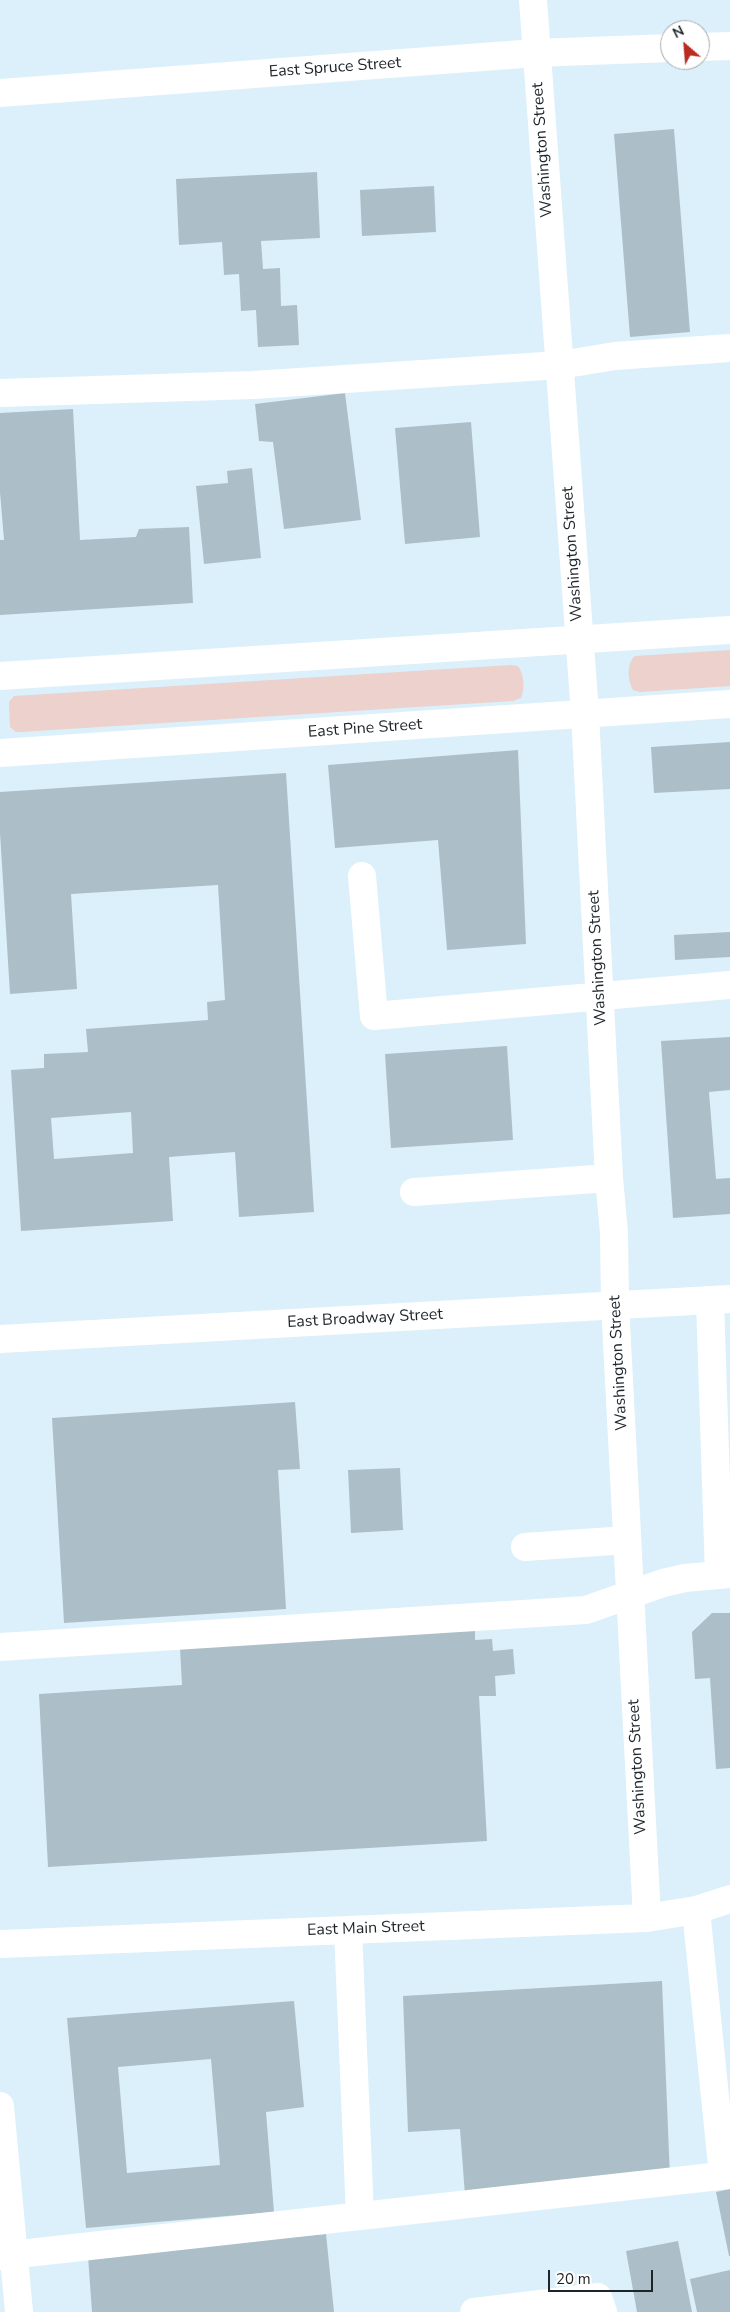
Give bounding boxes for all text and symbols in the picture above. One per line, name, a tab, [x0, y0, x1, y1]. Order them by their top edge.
north arrow	[660, 20, 710, 70]
text: N	[669, 21, 687, 43]
street label: East Spruce Street	[268, 54, 402, 82]
street label: Washington Street	[529, 82, 557, 218]
street label: Washington Street	[559, 486, 587, 622]
street label: East Pine Street	[307, 715, 423, 743]
street label: Washington Street	[585, 890, 611, 1026]
street label: Washington Street	[606, 1295, 632, 1431]
street label: East Broadway Street	[287, 1305, 443, 1333]
street label: Washington Street	[625, 1699, 651, 1835]
street label: East Main Street	[307, 1917, 425, 1941]
scale bar	[550, 2260, 655, 2292]
text: 20 m	[556, 2269, 591, 2289]

